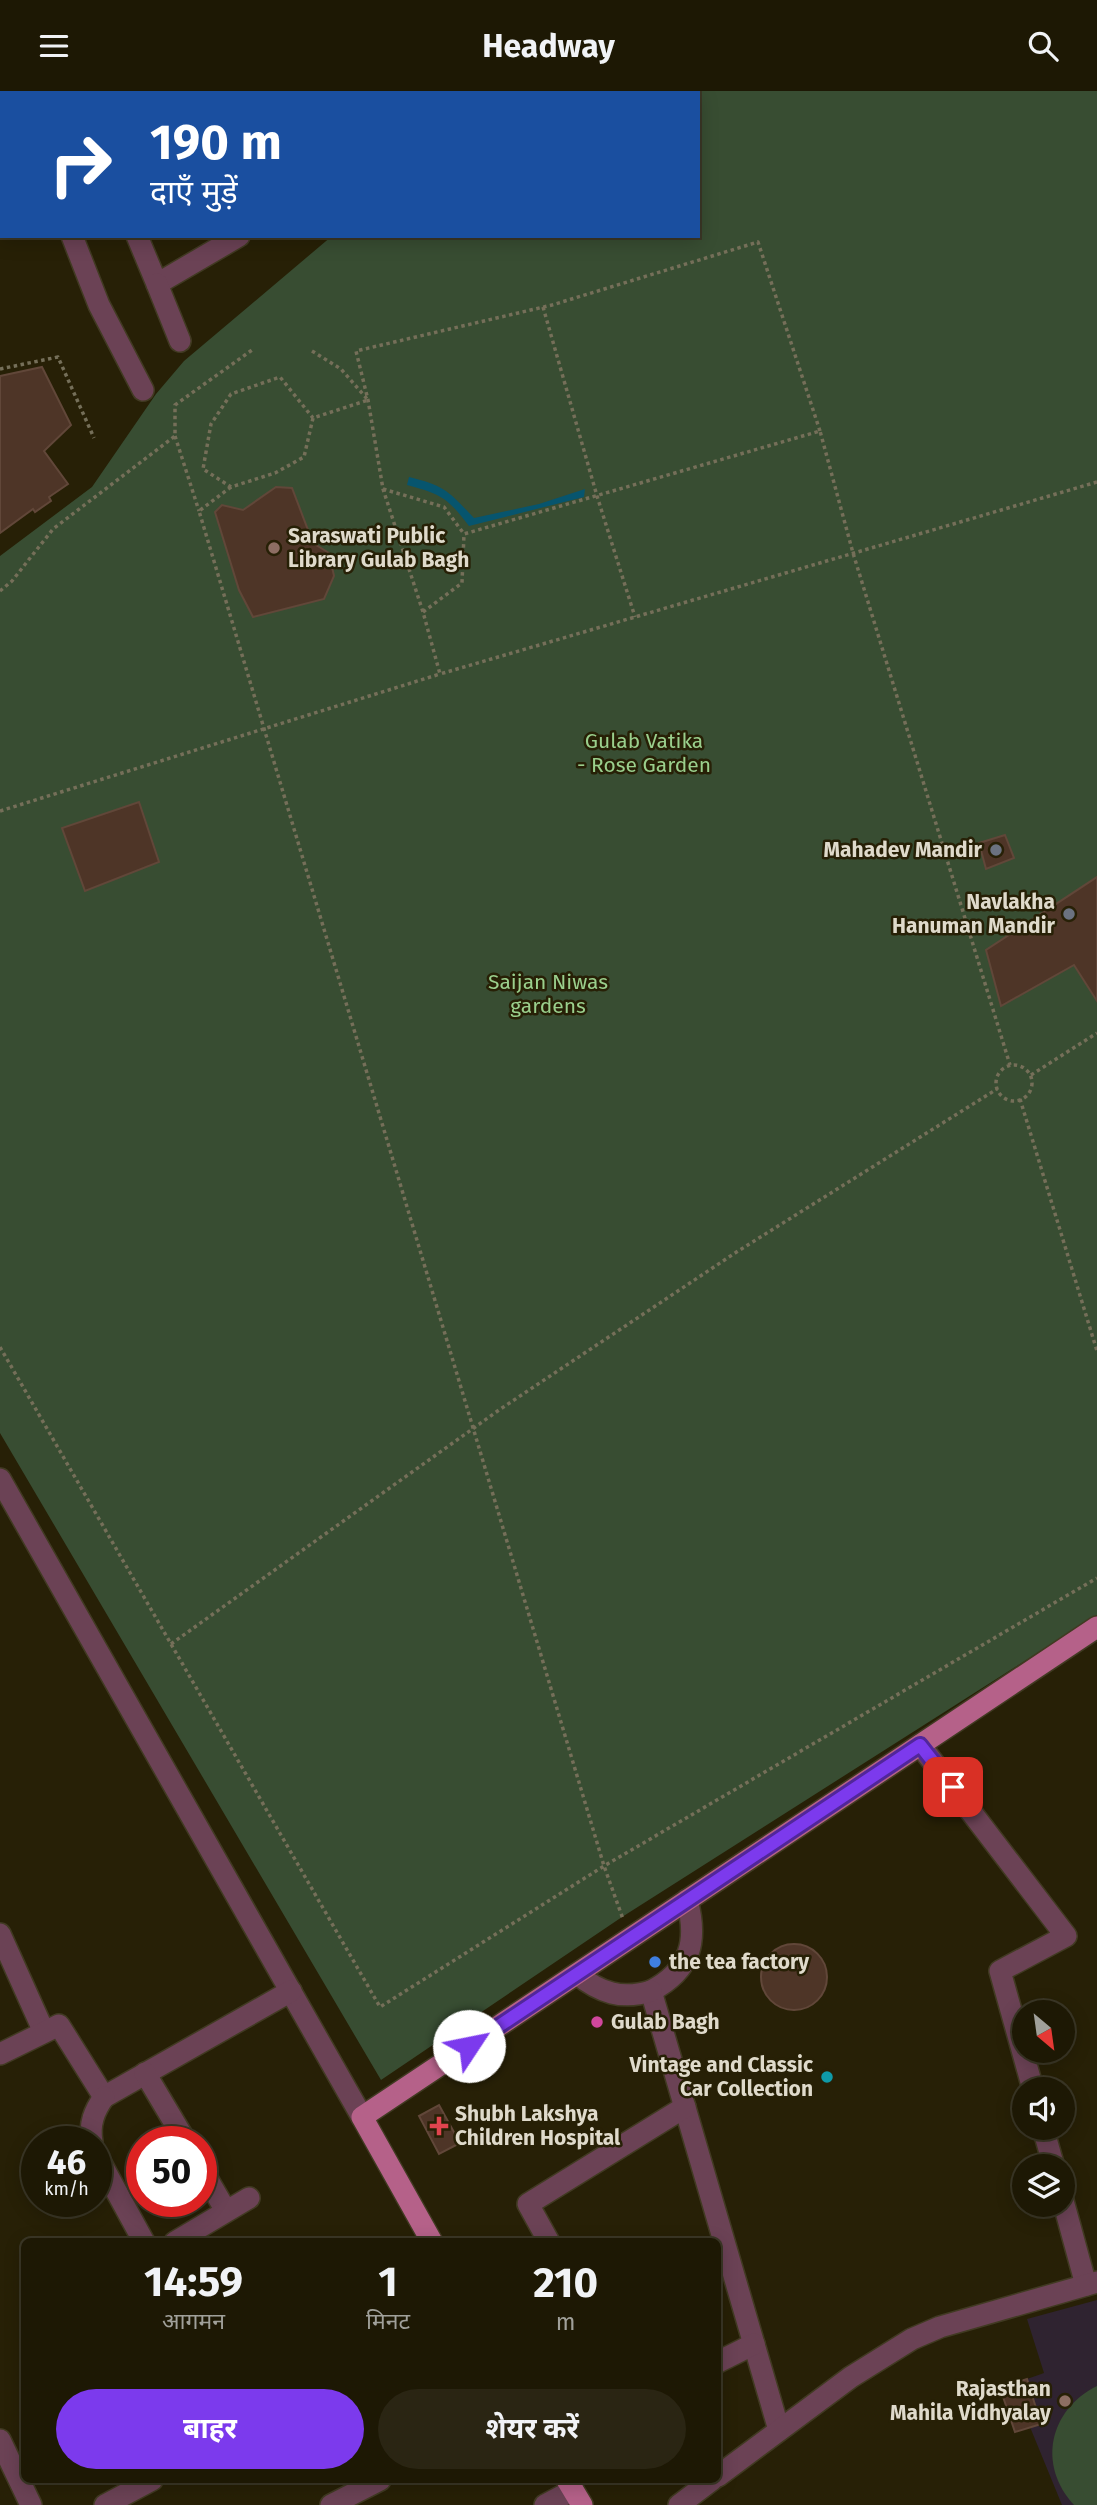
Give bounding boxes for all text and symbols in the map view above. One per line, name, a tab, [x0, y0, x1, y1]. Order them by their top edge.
icon: menu	[35, 27, 73, 65]
text: Headway	[482, 27, 615, 65]
icon: search	[1024, 27, 1062, 65]
text: 190 m	[150, 113, 282, 172]
icon: right	[35, 119, 126, 210]
text: दाएँ मुड़ें	[150, 173, 238, 211]
place label: Saraswati Public Library Gulab Bagh	[288, 523, 469, 573]
marker: Saraswati Public Library Gulab Bagh	[266, 540, 282, 556]
park label: Gulab Vatika - Rose Garden	[577, 728, 711, 778]
place label: Mahadev Mandir	[824, 837, 983, 863]
marker: Mahadev Mandir	[988, 842, 1004, 858]
place label: Navlakha Hanuman Mandir	[892, 889, 1056, 939]
marker: Navlakha Hanuman Mandir	[1061, 906, 1077, 922]
park label: Saijan Niwas gardens	[488, 969, 608, 1019]
pin	[923, 1757, 983, 1817]
icon: arrive	[934, 1768, 972, 1806]
place label: the tea factory	[669, 1949, 809, 1975]
marker: the tea factory	[647, 1954, 663, 1970]
north arrow	[1012, 2000, 1074, 2063]
map controls	[1012, 2000, 1075, 2217]
position arrow	[432, 2009, 506, 2083]
place label: Gulab Bagh	[611, 2009, 720, 2035]
marker: Gulab Bagh	[589, 2014, 605, 2030]
place label: Vintage and Classic Car Collection	[629, 2052, 813, 2102]
marker: Vintage and Classic Car Collection	[819, 2069, 835, 2085]
button: sound	[1012, 2077, 1075, 2140]
place label: Shubh Lakshya Children Hospital	[455, 2101, 621, 2151]
marker: Shubh Lakshya Children Hospital	[429, 2116, 449, 2136]
speed limit sign: 50	[126, 2126, 217, 2217]
text: 46	[47, 2141, 86, 2183]
button: layers	[1012, 2154, 1075, 2217]
text: km/h	[44, 2178, 89, 2200]
text: 14:59	[144, 2257, 243, 2307]
text: 1	[378, 2257, 398, 2307]
text: 210	[533, 2258, 598, 2308]
text: आगमन	[162, 2307, 225, 2335]
text: मिनट	[366, 2307, 410, 2335]
text: m	[556, 2308, 575, 2336]
place label: Rajasthan Mahila Vidhyalay	[890, 2376, 1051, 2426]
button: बाहर	[56, 2389, 364, 2469]
button: शेयर करें	[378, 2389, 686, 2469]
marker: Rajasthan Mahila Vidhyalay	[1057, 2393, 1073, 2409]

